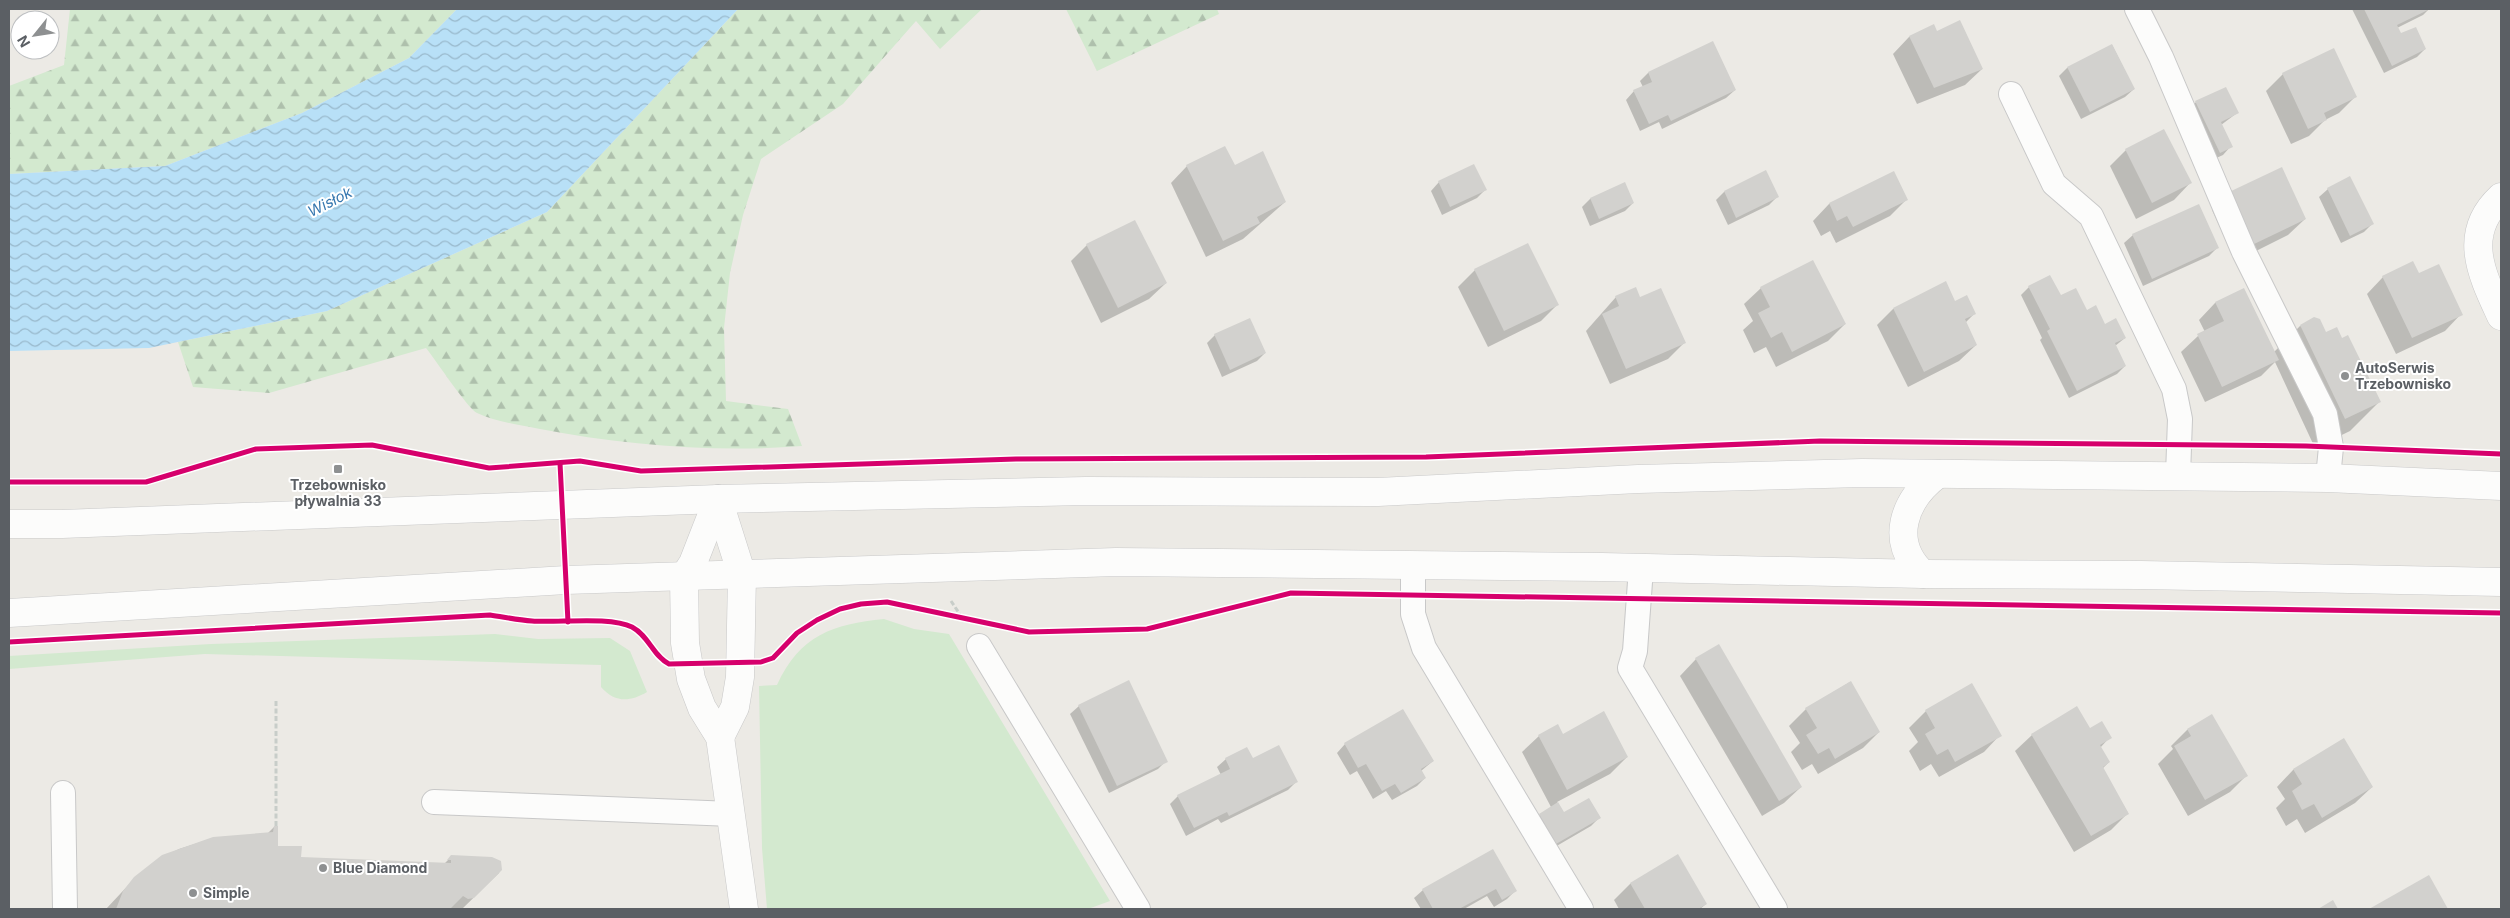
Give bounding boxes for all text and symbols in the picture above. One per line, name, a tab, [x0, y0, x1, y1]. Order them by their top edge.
north arrow	[10, 10, 60, 60]
text: N	[13, 33, 33, 51]
water label: Wisłok	[304, 182, 356, 221]
place label: AutoSerwis Trzebownisko	[2355, 359, 2452, 392]
marker: AutoSerwis Trzebownisko	[2339, 370, 2351, 382]
marker: Trzebownisko pływalnia 33	[332, 463, 344, 475]
place label: Trzebownisko pływalnia 33	[290, 476, 387, 509]
place label: Blue Diamond	[333, 859, 427, 876]
marker: Blue Diamond	[317, 862, 329, 874]
place label: Simple	[203, 884, 250, 901]
marker: Simple	[187, 887, 199, 899]

